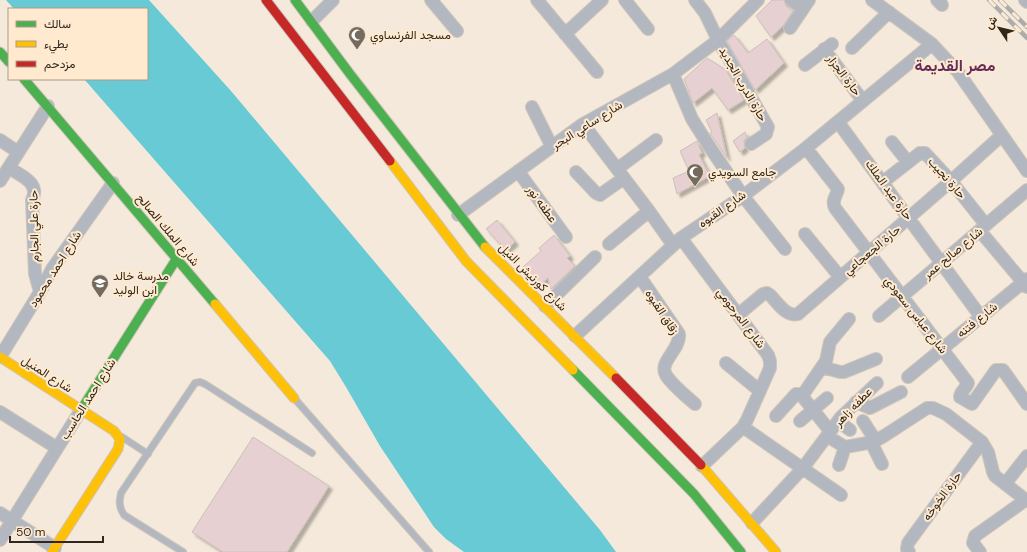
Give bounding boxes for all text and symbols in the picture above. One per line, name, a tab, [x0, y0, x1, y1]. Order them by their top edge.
legend	[8, 8, 148, 80]
north arrow	[979, 8, 1019, 48]
text: ش	[981, 13, 1000, 32]
text: سالك	[44, 16, 71, 32]
mosque icon: مسجد الفرنساوي	[347, 25, 367, 50]
place label: مسجد الفرنساوي	[370, 27, 451, 45]
text: بطيء	[44, 36, 68, 54]
street label: حارة الدرب الجديد	[715, 44, 771, 124]
street label: حارة الجزار	[822, 50, 865, 99]
district label: مصر القديمة	[915, 55, 996, 76]
text: مزدحم	[44, 56, 75, 72]
street label: شارع ساعي البحر	[548, 97, 626, 155]
street label: حارة نجيب	[924, 154, 970, 202]
street label: حارة عبد الملك	[862, 157, 916, 223]
mosque icon: جامع السويدي	[685, 162, 705, 187]
place label: جامع السويدي	[708, 164, 776, 182]
street label: عطفه نور	[522, 181, 561, 226]
street label: شارع القبوه	[695, 187, 750, 232]
street label: حارة علي الجارم	[25, 190, 45, 262]
street label: شارع الملك الصالح	[132, 190, 203, 270]
street label: حارة الجعجاعي	[840, 221, 905, 280]
street label: شارع صالح عمر	[919, 223, 987, 284]
street label: شارع احمد محمود	[25, 228, 86, 311]
street label: شارع كورنيش النيل	[495, 239, 571, 315]
place label: مدرسة خالد ابن الوليد	[113, 268, 169, 298]
school or university icon: مدرسة خالد ابن الوليد	[90, 273, 110, 298]
street label: شارع عباس سعودي	[879, 273, 951, 358]
street label: شارع المرحومي	[711, 284, 769, 353]
street label: زقاق القبوه	[641, 286, 683, 338]
street label: شارع فتنه	[953, 299, 1001, 342]
street label: شارع المنيل	[18, 352, 75, 397]
street label: شارع احمد الحاسب	[57, 355, 120, 443]
street label: عطفه زاهر	[830, 384, 876, 431]
street label: حارة الخوخه	[919, 468, 965, 524]
scale bar	[10, 518, 103, 544]
text: 50 m	[16, 524, 45, 540]

